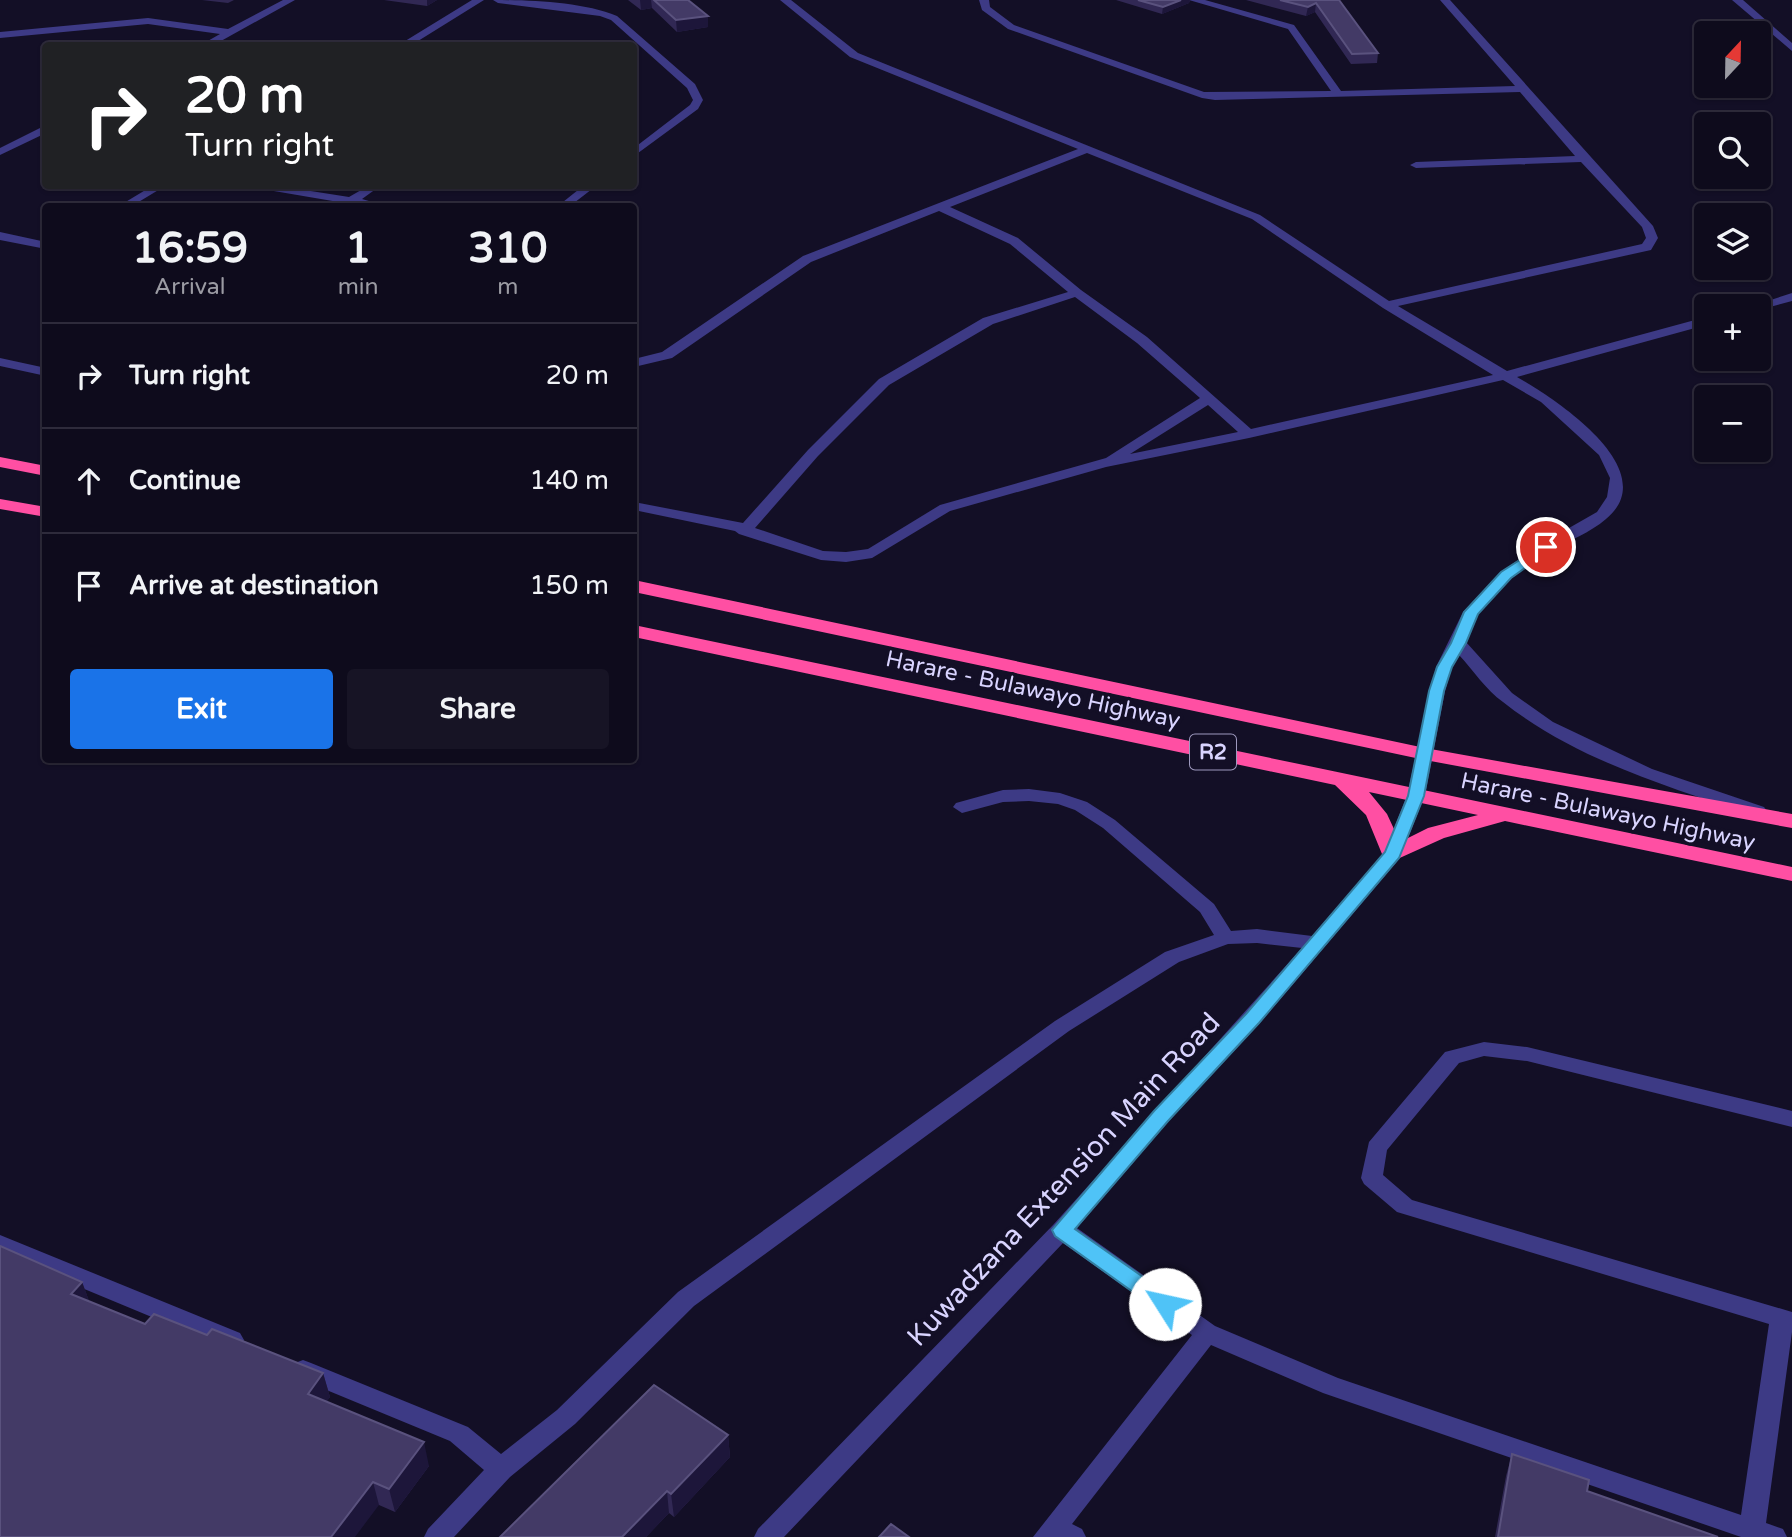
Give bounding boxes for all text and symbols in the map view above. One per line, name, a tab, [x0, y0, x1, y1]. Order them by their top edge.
north arrow	[1694, 21, 1771, 98]
map controls	[1694, 21, 1771, 462]
text: 20 m	[185, 67, 304, 126]
icon: right	[70, 70, 161, 161]
button: search	[1694, 112, 1771, 189]
text: Turn right	[185, 127, 334, 165]
button: layers	[1694, 203, 1771, 280]
text: 16:59	[132, 223, 248, 274]
text: 1	[345, 223, 371, 274]
text: 310	[468, 223, 547, 274]
text: Arrival	[154, 273, 225, 301]
text: min	[338, 273, 379, 301]
text: m	[497, 273, 518, 301]
button: +	[1694, 294, 1771, 371]
icon: right	[70, 357, 108, 395]
text: Turn right	[129, 360, 250, 391]
text: 20 m	[546, 360, 609, 391]
button: −	[1694, 385, 1771, 462]
icon: ahead	[70, 462, 108, 500]
text: Continue	[129, 465, 241, 496]
text: 140 m	[529, 465, 609, 496]
pin	[1516, 517, 1576, 577]
icon: arrive	[1527, 528, 1565, 566]
icon: arrive	[70, 567, 108, 605]
text: Arrive at destination	[129, 570, 379, 601]
text: 150 m	[529, 570, 609, 601]
street label: Harare - Bulawayo Highway	[883, 645, 1183, 735]
button: Exit	[70, 669, 333, 749]
button: Share	[347, 669, 609, 749]
road number: R2	[1190, 734, 1236, 770]
street label: Harare - Bulawayo Highway	[1458, 767, 1758, 857]
street label: Kuwadzana Extension Main Road	[900, 1006, 1227, 1353]
position arrow	[1128, 1267, 1202, 1341]

